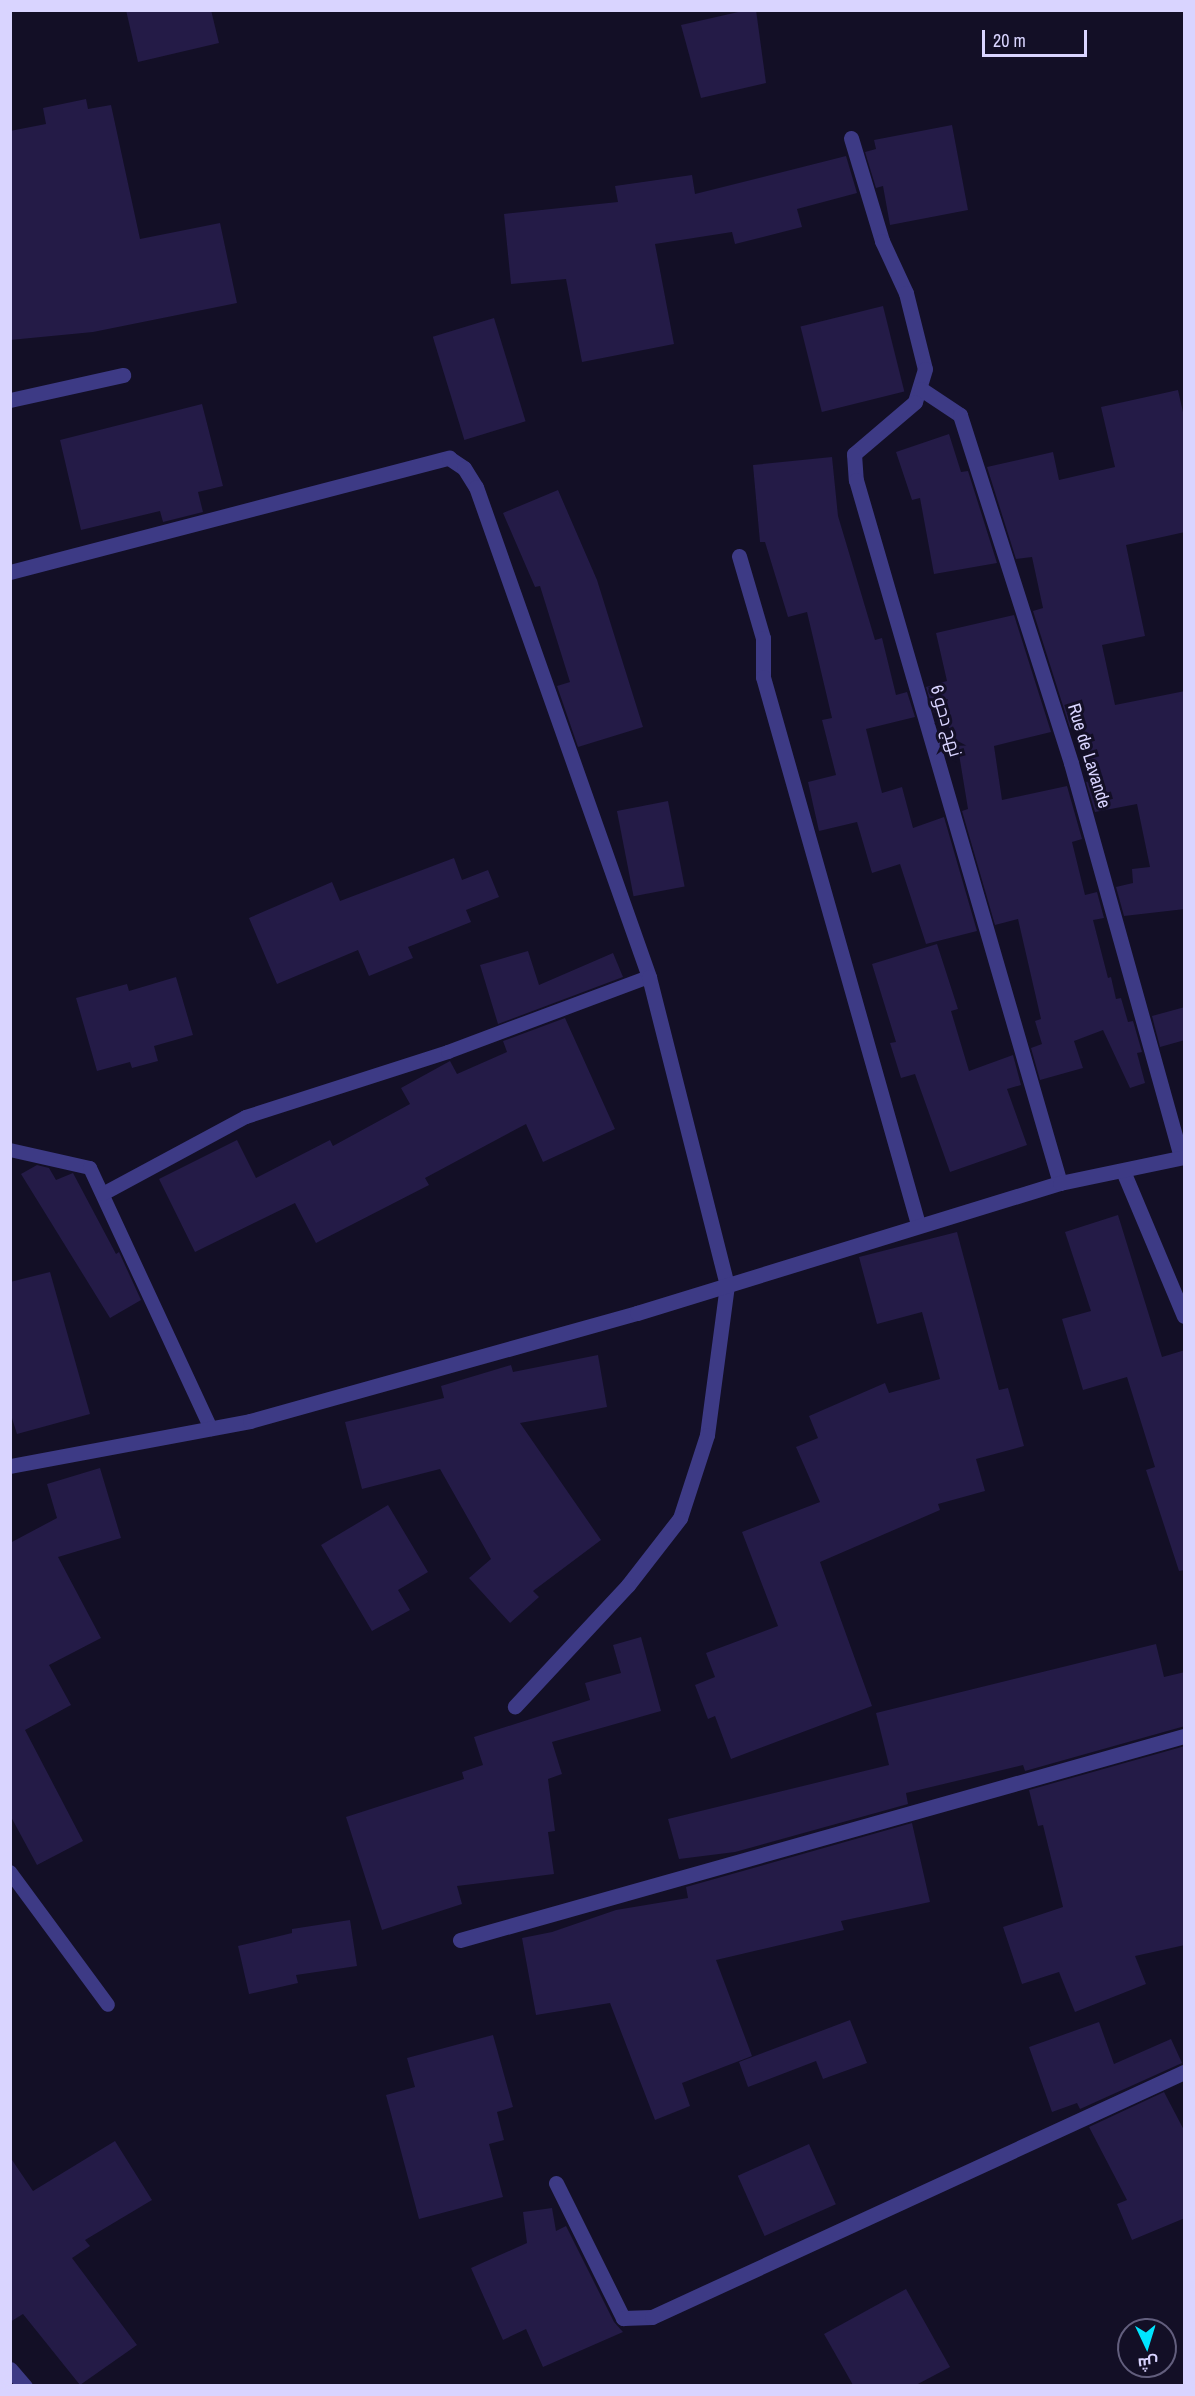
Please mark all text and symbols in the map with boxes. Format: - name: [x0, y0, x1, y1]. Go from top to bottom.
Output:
- scale bar: [985, 18, 1090, 56]
- text: 20 m: [993, 28, 1026, 53]
- street label: نهج دحو 6: [925, 683, 967, 759]
- street label: Rue de Lavande: [1063, 701, 1115, 811]
- north arrow: [1117, 2318, 1177, 2378]
- text: ش: [1137, 2352, 1159, 2376]

